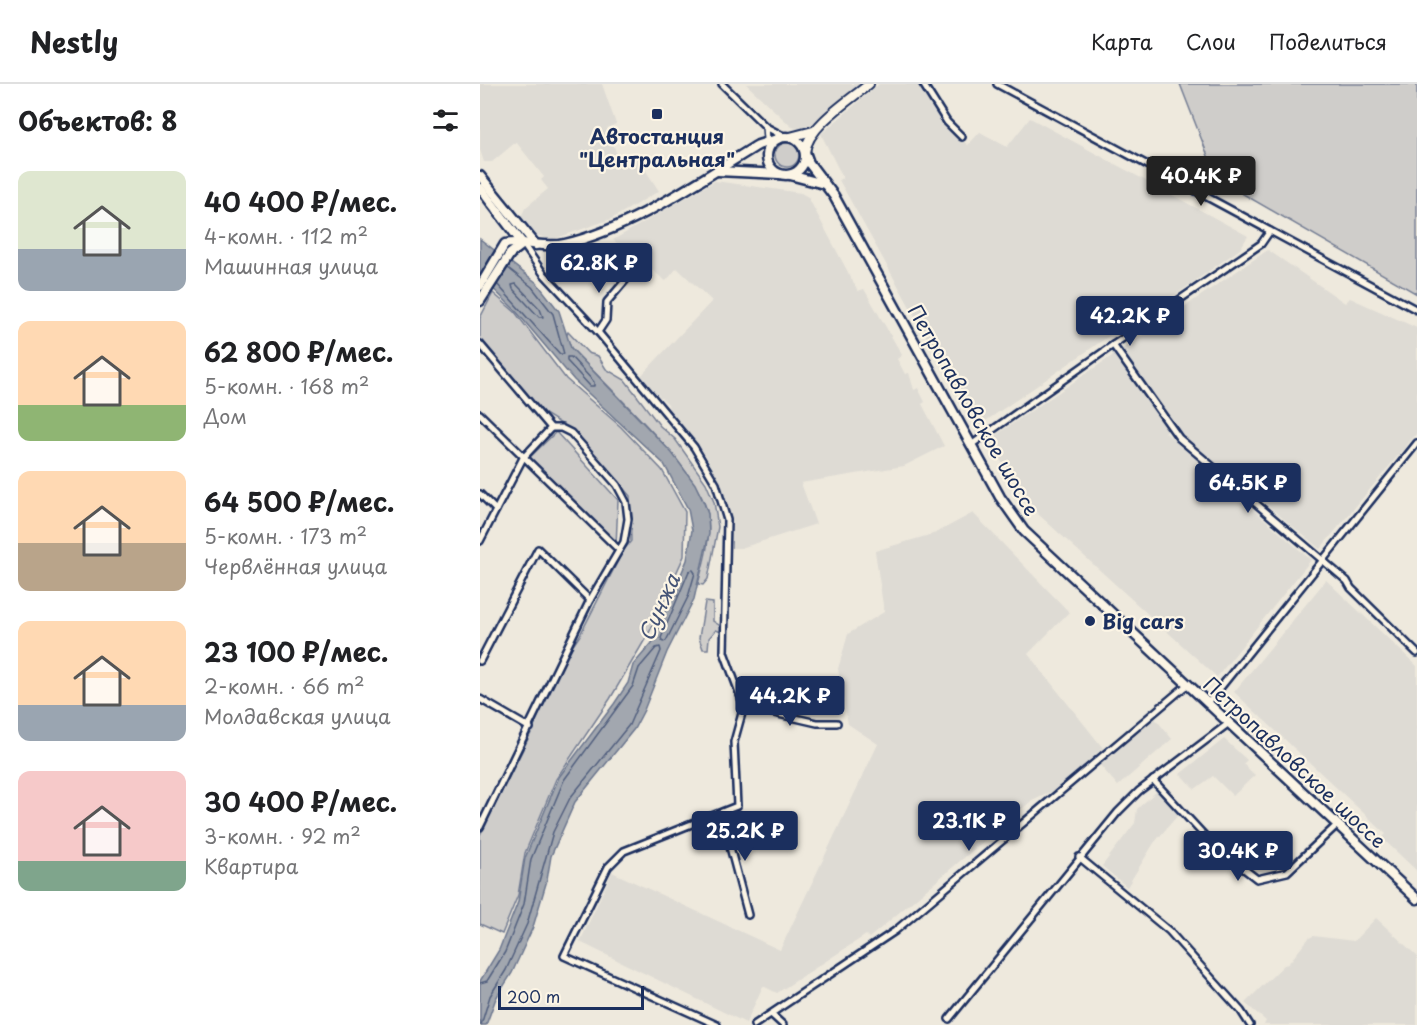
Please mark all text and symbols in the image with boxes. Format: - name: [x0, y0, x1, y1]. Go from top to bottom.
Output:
- text: Nestly: [30, 20, 118, 63]
- text: Карта: [1091, 25, 1153, 57]
- text: Слои: [1186, 25, 1236, 57]
- text: Поделиться: [1269, 25, 1387, 57]
- text: Объектов: 8: [18, 101, 178, 140]
- icon: filters: [429, 104, 462, 137]
- marker: Автостанция "Центральная": [650, 107, 664, 121]
- place label: Автостанция "Центральная": [579, 121, 735, 174]
- pin: 40.4K ₽: [1146, 156, 1256, 207]
- text: 40.4K ₽: [1161, 160, 1241, 190]
- text: 40 400 ₽/мес.: [204, 182, 397, 221]
- icon: home: [66, 195, 138, 267]
- text: 4-комн. · 112 m²: [204, 221, 368, 251]
- pin: 62.8K ₽: [544, 243, 654, 294]
- text: 62.8K ₽: [560, 247, 638, 277]
- text: Машинная улица: [204, 251, 378, 281]
- pin: 42.2K ₽: [1075, 296, 1185, 347]
- street label: Петропавловское шоссе: [901, 298, 1047, 522]
- text: 42.2K ₽: [1090, 300, 1170, 330]
- text: 62 800 ₽/мес.: [204, 332, 393, 371]
- icon: home: [66, 345, 138, 417]
- text: 5-комн. · 168 m²: [204, 371, 369, 401]
- text: Дом: [204, 401, 247, 431]
- pin: 64.5K ₽: [1193, 463, 1303, 514]
- text: 64.5K ₽: [1209, 467, 1287, 497]
- text: 64 500 ₽/мес.: [204, 482, 394, 521]
- icon: home: [66, 495, 138, 567]
- text: 5-комн. · 173 m²: [204, 521, 367, 551]
- text: Червлённая улица: [204, 551, 387, 581]
- water label: Сунжа: [629, 567, 687, 646]
- place label: Big cars: [1102, 606, 1184, 636]
- marker: Big cars: [1083, 614, 1097, 628]
- text: 23 100 ₽/мес.: [204, 632, 388, 671]
- icon: home: [66, 645, 138, 717]
- street label: Петропавловское шоссе: [1197, 669, 1393, 855]
- text: 2-комн. · 66 m²: [204, 671, 365, 701]
- pin: 44.2K ₽: [735, 676, 845, 727]
- text: 44.2K ₽: [749, 680, 831, 710]
- text: Молдавская улица: [204, 701, 391, 731]
- text: 30 400 ₽/мес.: [204, 782, 397, 821]
- icon: home: [66, 795, 138, 867]
- pin: 23.1K ₽: [914, 801, 1024, 852]
- text: 23.1K ₽: [932, 805, 1006, 835]
- pin: 25.2K ₽: [690, 811, 800, 862]
- text: 25.2K ₽: [706, 815, 784, 845]
- text: 3-комн. · 92 m²: [204, 821, 361, 851]
- pin: 30.4K ₽: [1183, 831, 1293, 882]
- text: 30.4K ₽: [1198, 835, 1278, 865]
- text: Квартира: [204, 851, 298, 881]
- scale bar: [498, 983, 644, 1010]
- text: 200 m: [507, 984, 560, 1008]

